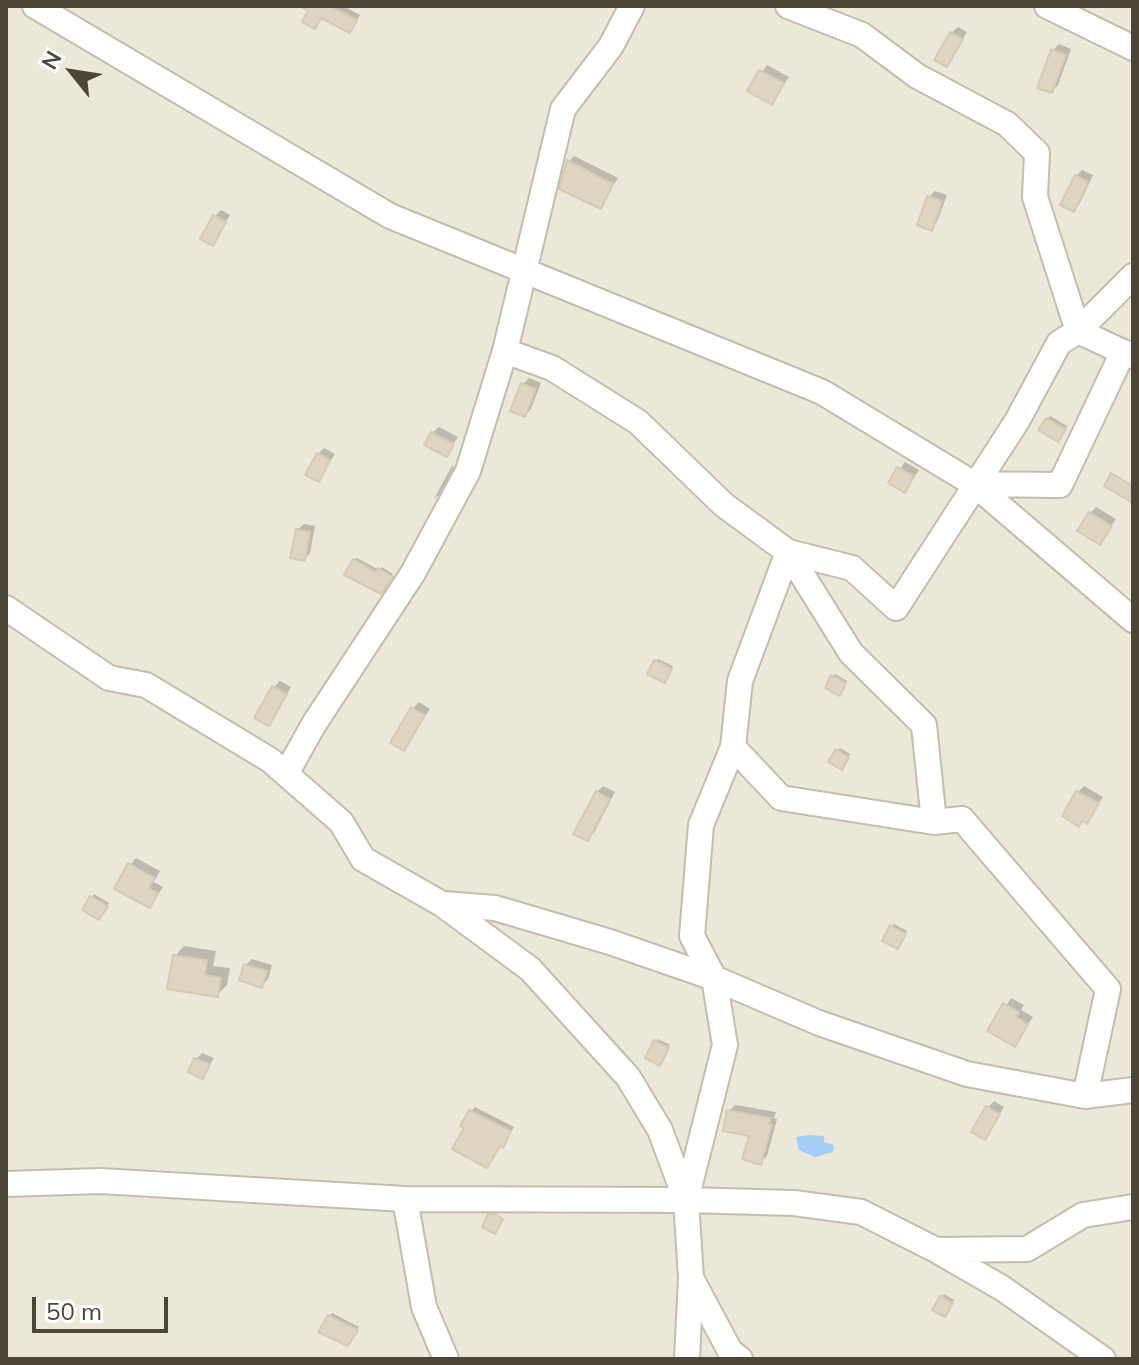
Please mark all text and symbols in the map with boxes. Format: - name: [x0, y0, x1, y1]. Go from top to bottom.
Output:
- north arrow: [32, 32, 112, 112]
- text: N: [35, 46, 67, 74]
- scale bar: [36, 1281, 172, 1331]
- text: 50 m: [46, 1296, 102, 1326]

